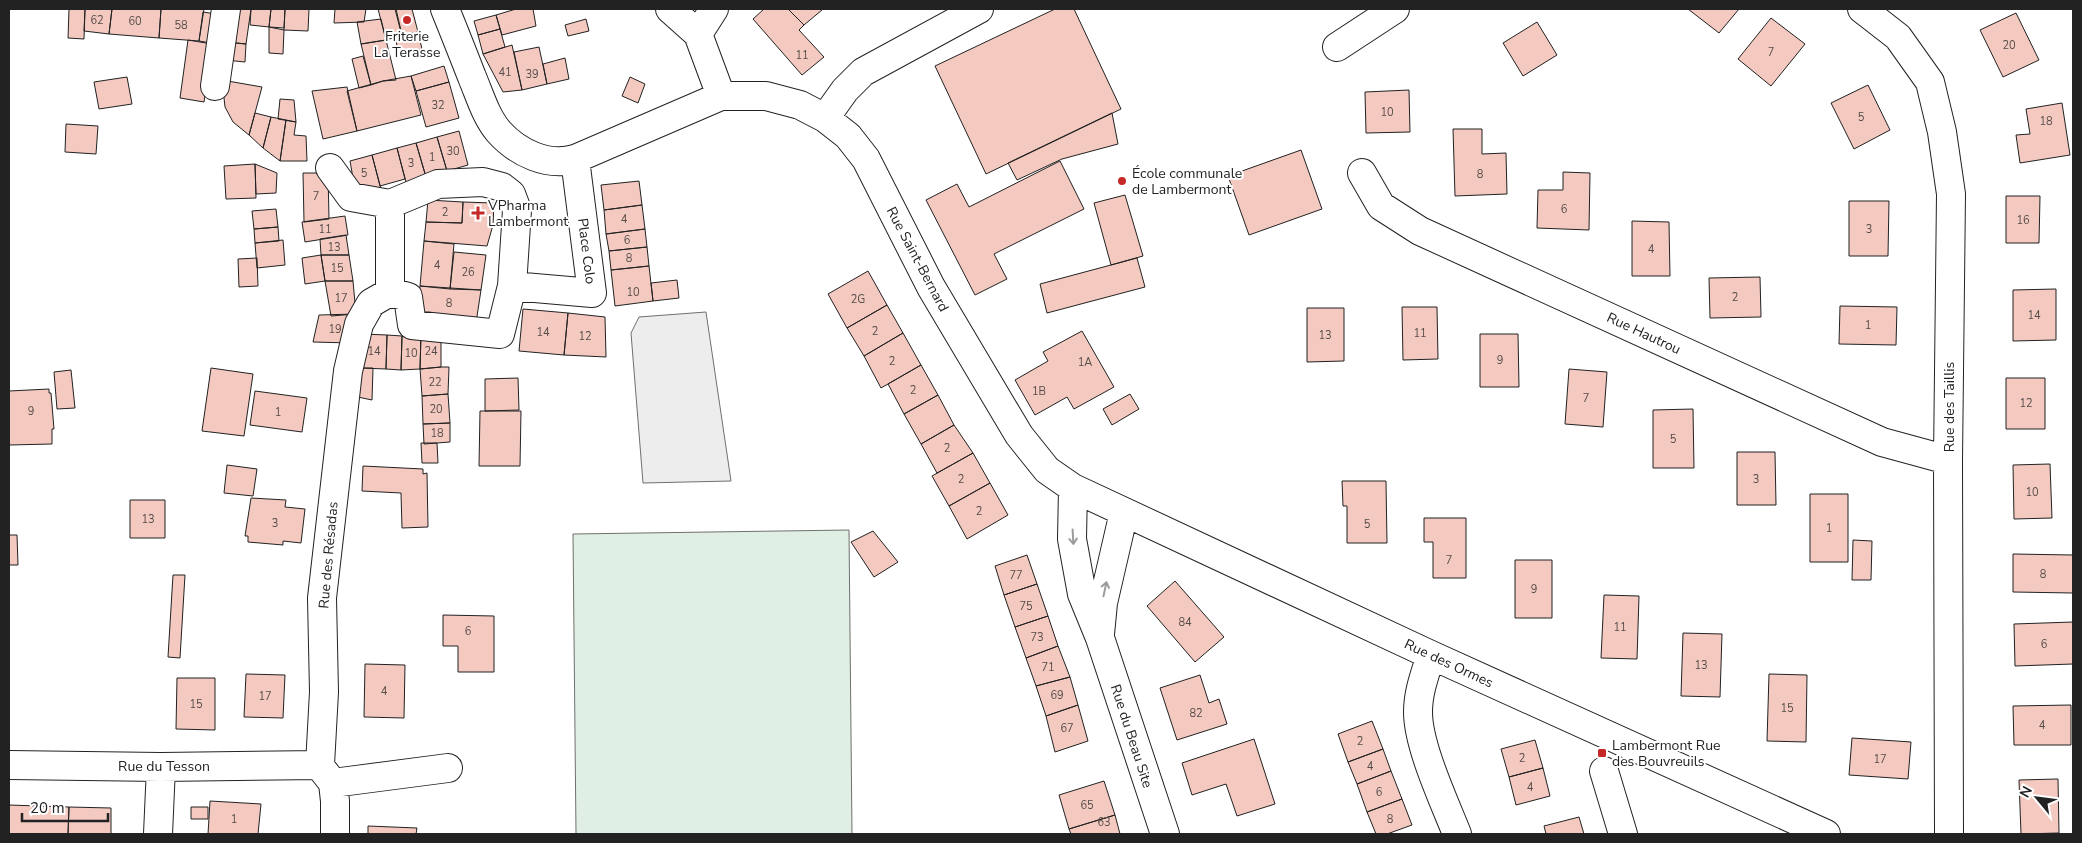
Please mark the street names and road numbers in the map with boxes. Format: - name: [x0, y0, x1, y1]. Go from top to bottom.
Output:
- street label: Rue Saint-Bernard: [882, 203, 953, 315]
- street label: Place Colo: [573, 217, 600, 285]
- street label: Rue Hautrou: [1604, 308, 1684, 359]
- street label: Rue des Taillis: [1940, 361, 1959, 452]
- street label: Rue des Résadas: [314, 500, 343, 609]
- street label: Rue des Ormes: [1401, 635, 1497, 692]
- street label: Rue du Beau Site: [1106, 682, 1157, 790]
- street label: Rue du Tesson: [118, 757, 210, 776]

